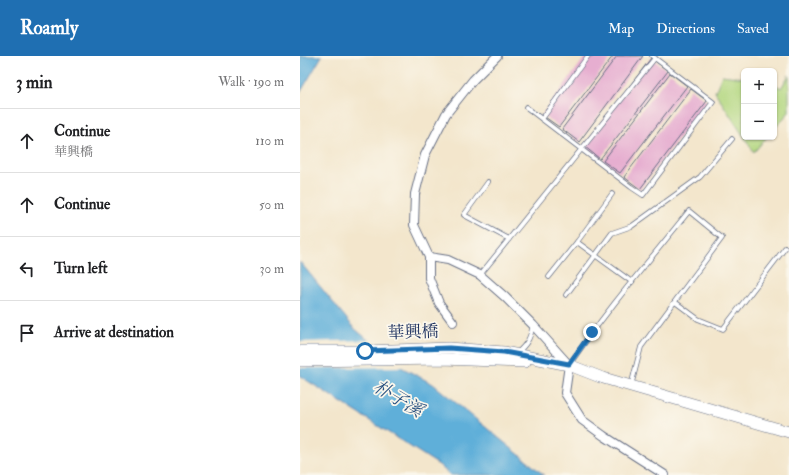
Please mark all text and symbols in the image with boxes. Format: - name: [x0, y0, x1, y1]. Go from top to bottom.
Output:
- text: Roamly: [20, 16, 78, 40]
- text: Map: [608, 20, 634, 37]
- text: Directions: [656, 20, 715, 37]
- text: Saved: [737, 20, 769, 37]
- map controls: [741, 68, 777, 140]
- button: +: [741, 68, 777, 104]
- text: 3 min: [16, 72, 53, 93]
- text: Walk · 190 m: [218, 74, 284, 90]
- button: −: [741, 104, 777, 140]
- text: Continue: [54, 122, 110, 141]
- icon: ahead: [16, 130, 38, 152]
- text: 110 m: [255, 133, 284, 149]
- text: 華興橋: [54, 144, 93, 160]
- icon: ahead: [16, 194, 38, 216]
- text: Continue: [54, 195, 110, 214]
- text: 50 m: [259, 197, 284, 213]
- icon: left: [16, 258, 38, 280]
- text: Turn left: [54, 259, 108, 278]
- text: 30 m: [260, 261, 284, 277]
- street label: 華興橋: [387, 321, 439, 343]
- icon: arrive: [16, 322, 38, 344]
- text: Arrive at destination: [54, 323, 174, 342]
- route end: [583, 323, 601, 341]
- route start: [356, 342, 374, 360]
- water label: 朴子溪: [369, 375, 429, 424]

